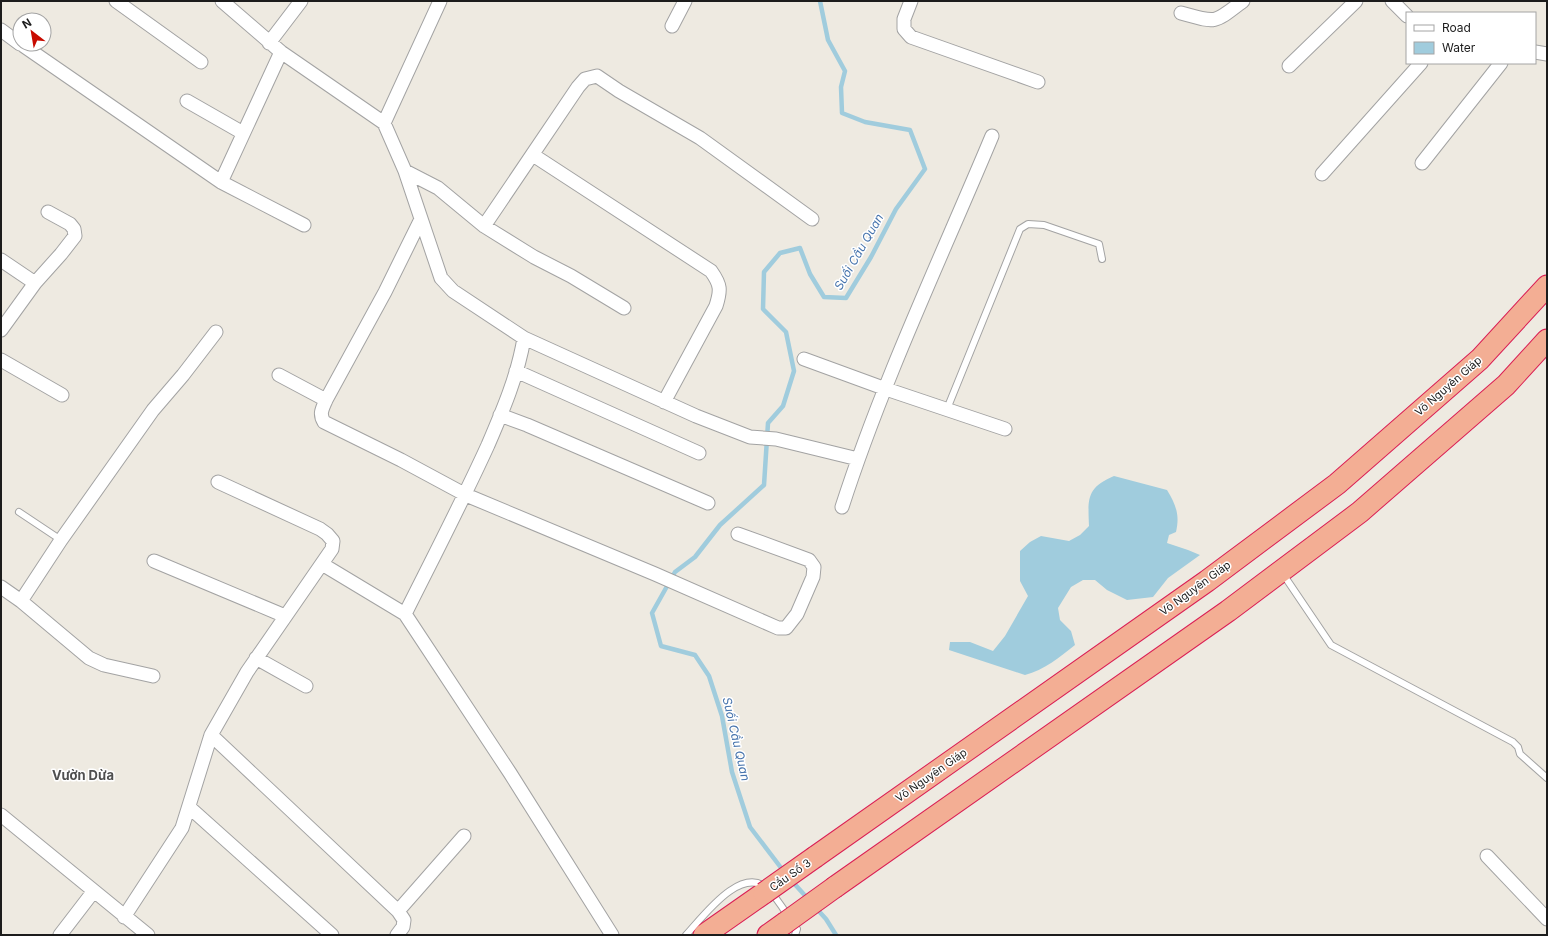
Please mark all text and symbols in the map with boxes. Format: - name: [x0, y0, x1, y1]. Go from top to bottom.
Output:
- north arrow: [12, 12, 52, 52]
- legend: [1406, 12, 1536, 64]
- text: N: [20, 15, 34, 32]
- text: Road: [1442, 20, 1471, 35]
- text: Water: [1442, 40, 1476, 55]
- water label: Suối Cầu Quan: [831, 211, 886, 293]
- street label: Võ Nguyên Giáp: [1412, 353, 1485, 419]
- street label: Võ Nguyên Giáp: [1157, 557, 1233, 618]
- water label: Suối Cầu Quan: [720, 695, 753, 782]
- street label: Võ Nguyên Giáp: [893, 745, 970, 805]
- district label: Vườn Dừa: [52, 767, 114, 783]
- street label: Cầu Số 3: [767, 856, 814, 894]

